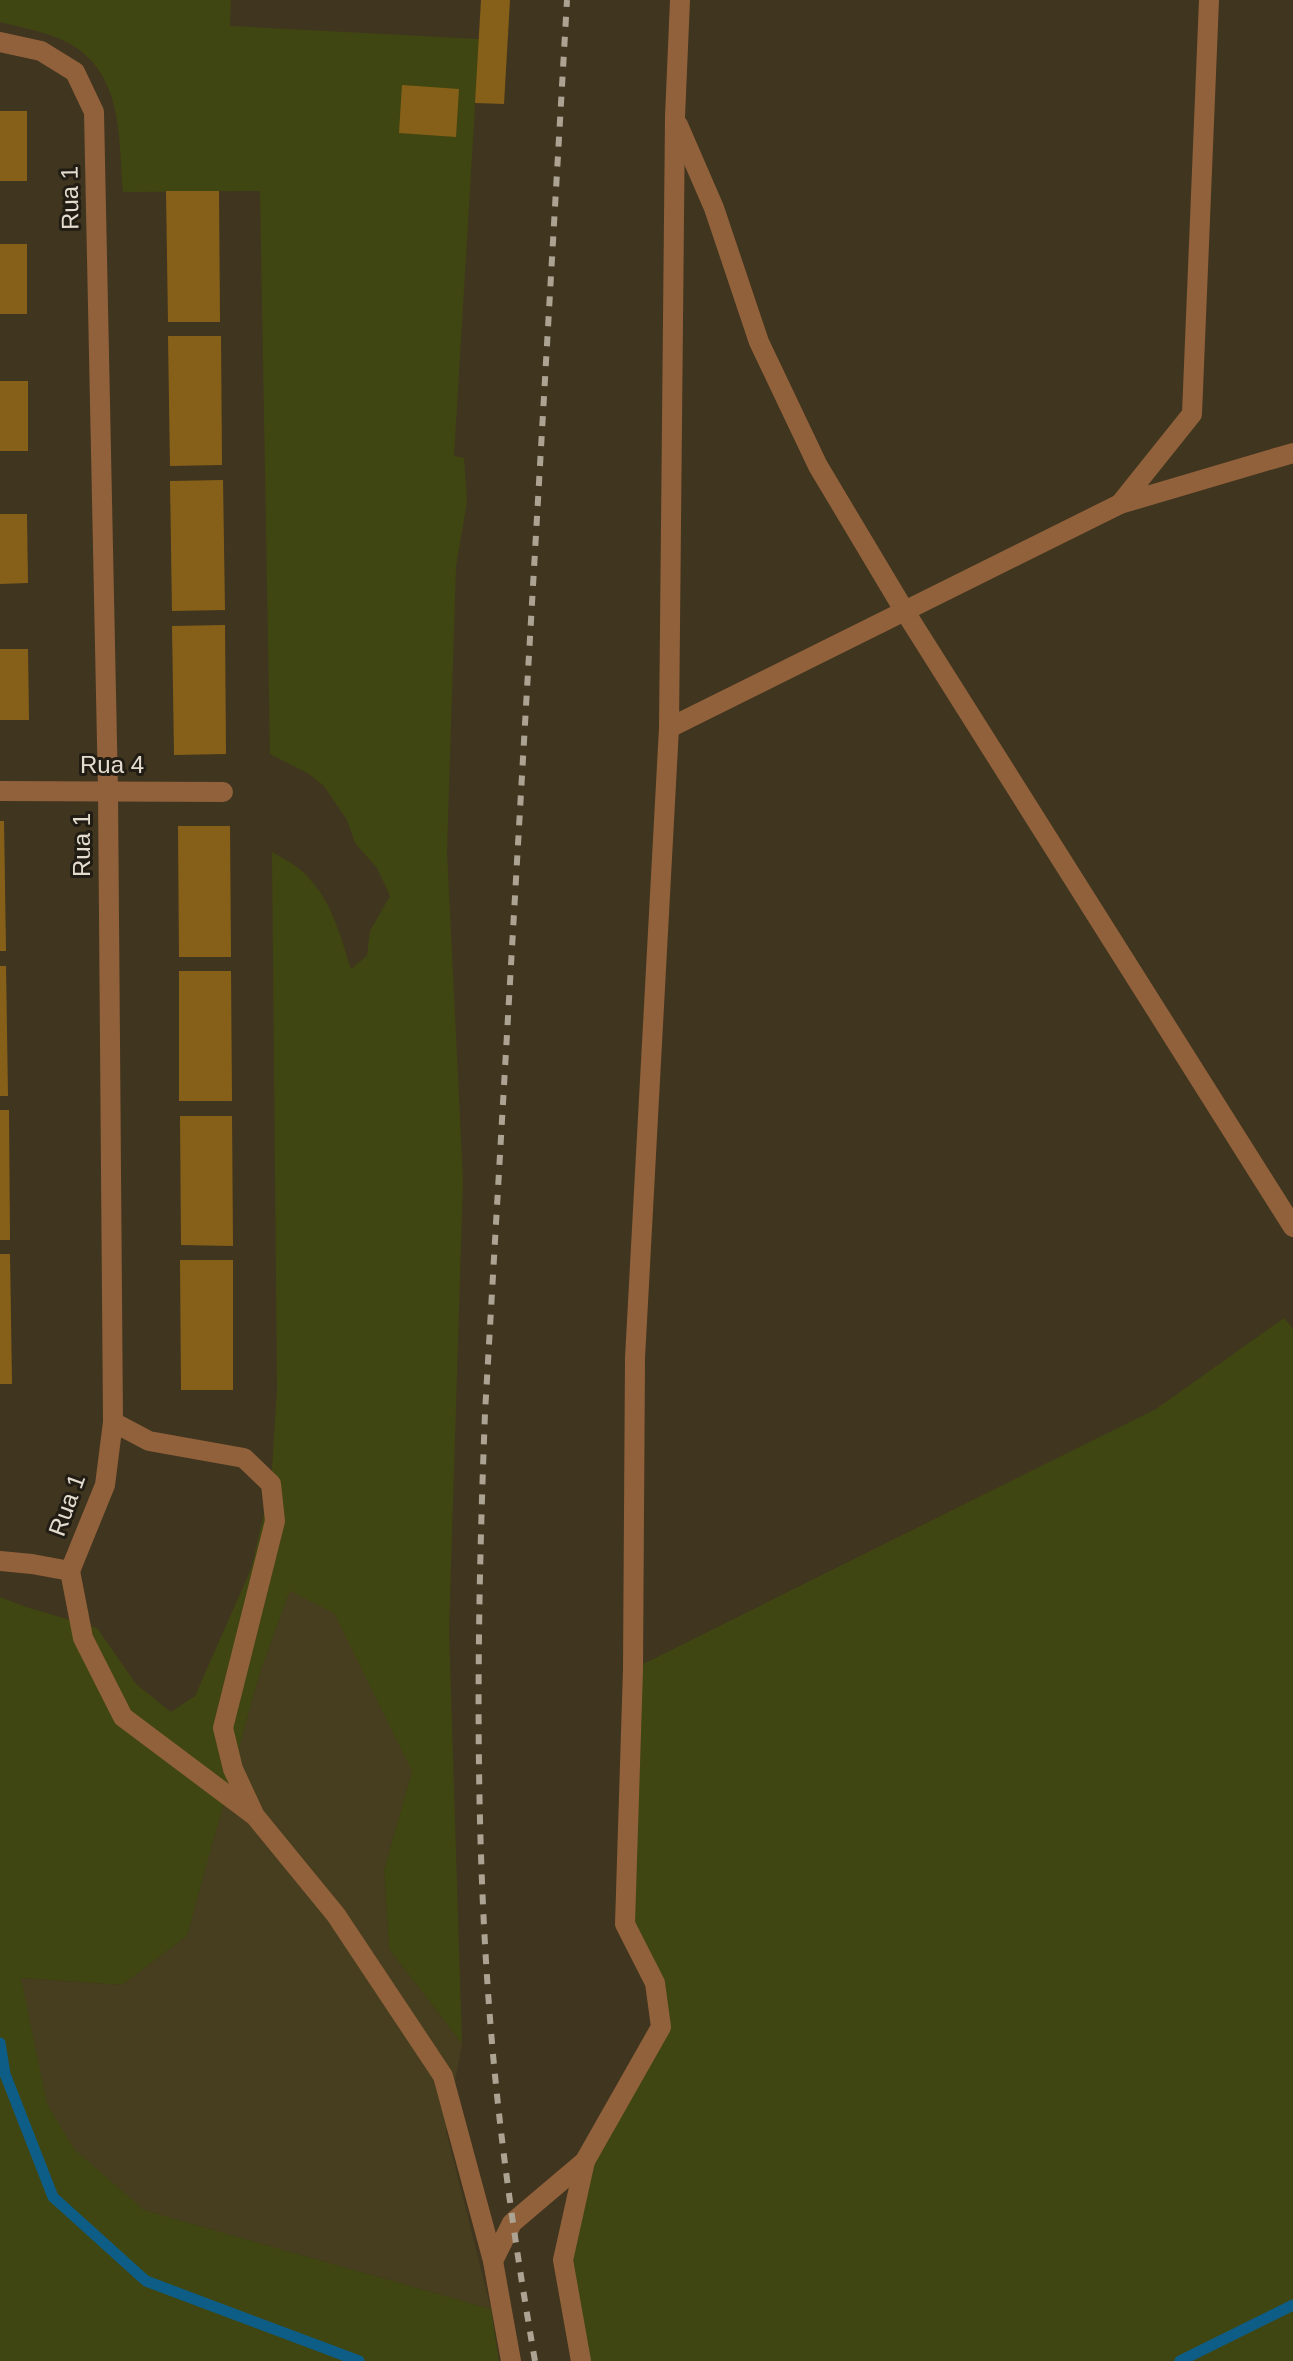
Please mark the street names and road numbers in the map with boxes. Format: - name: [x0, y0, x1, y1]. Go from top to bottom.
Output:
- street label: Rua 1: [55, 166, 84, 230]
- street label: Rua 4: [80, 751, 144, 778]
- street label: Rua 1: [68, 813, 95, 877]
- street label: Rua 1: [43, 1470, 90, 1540]

